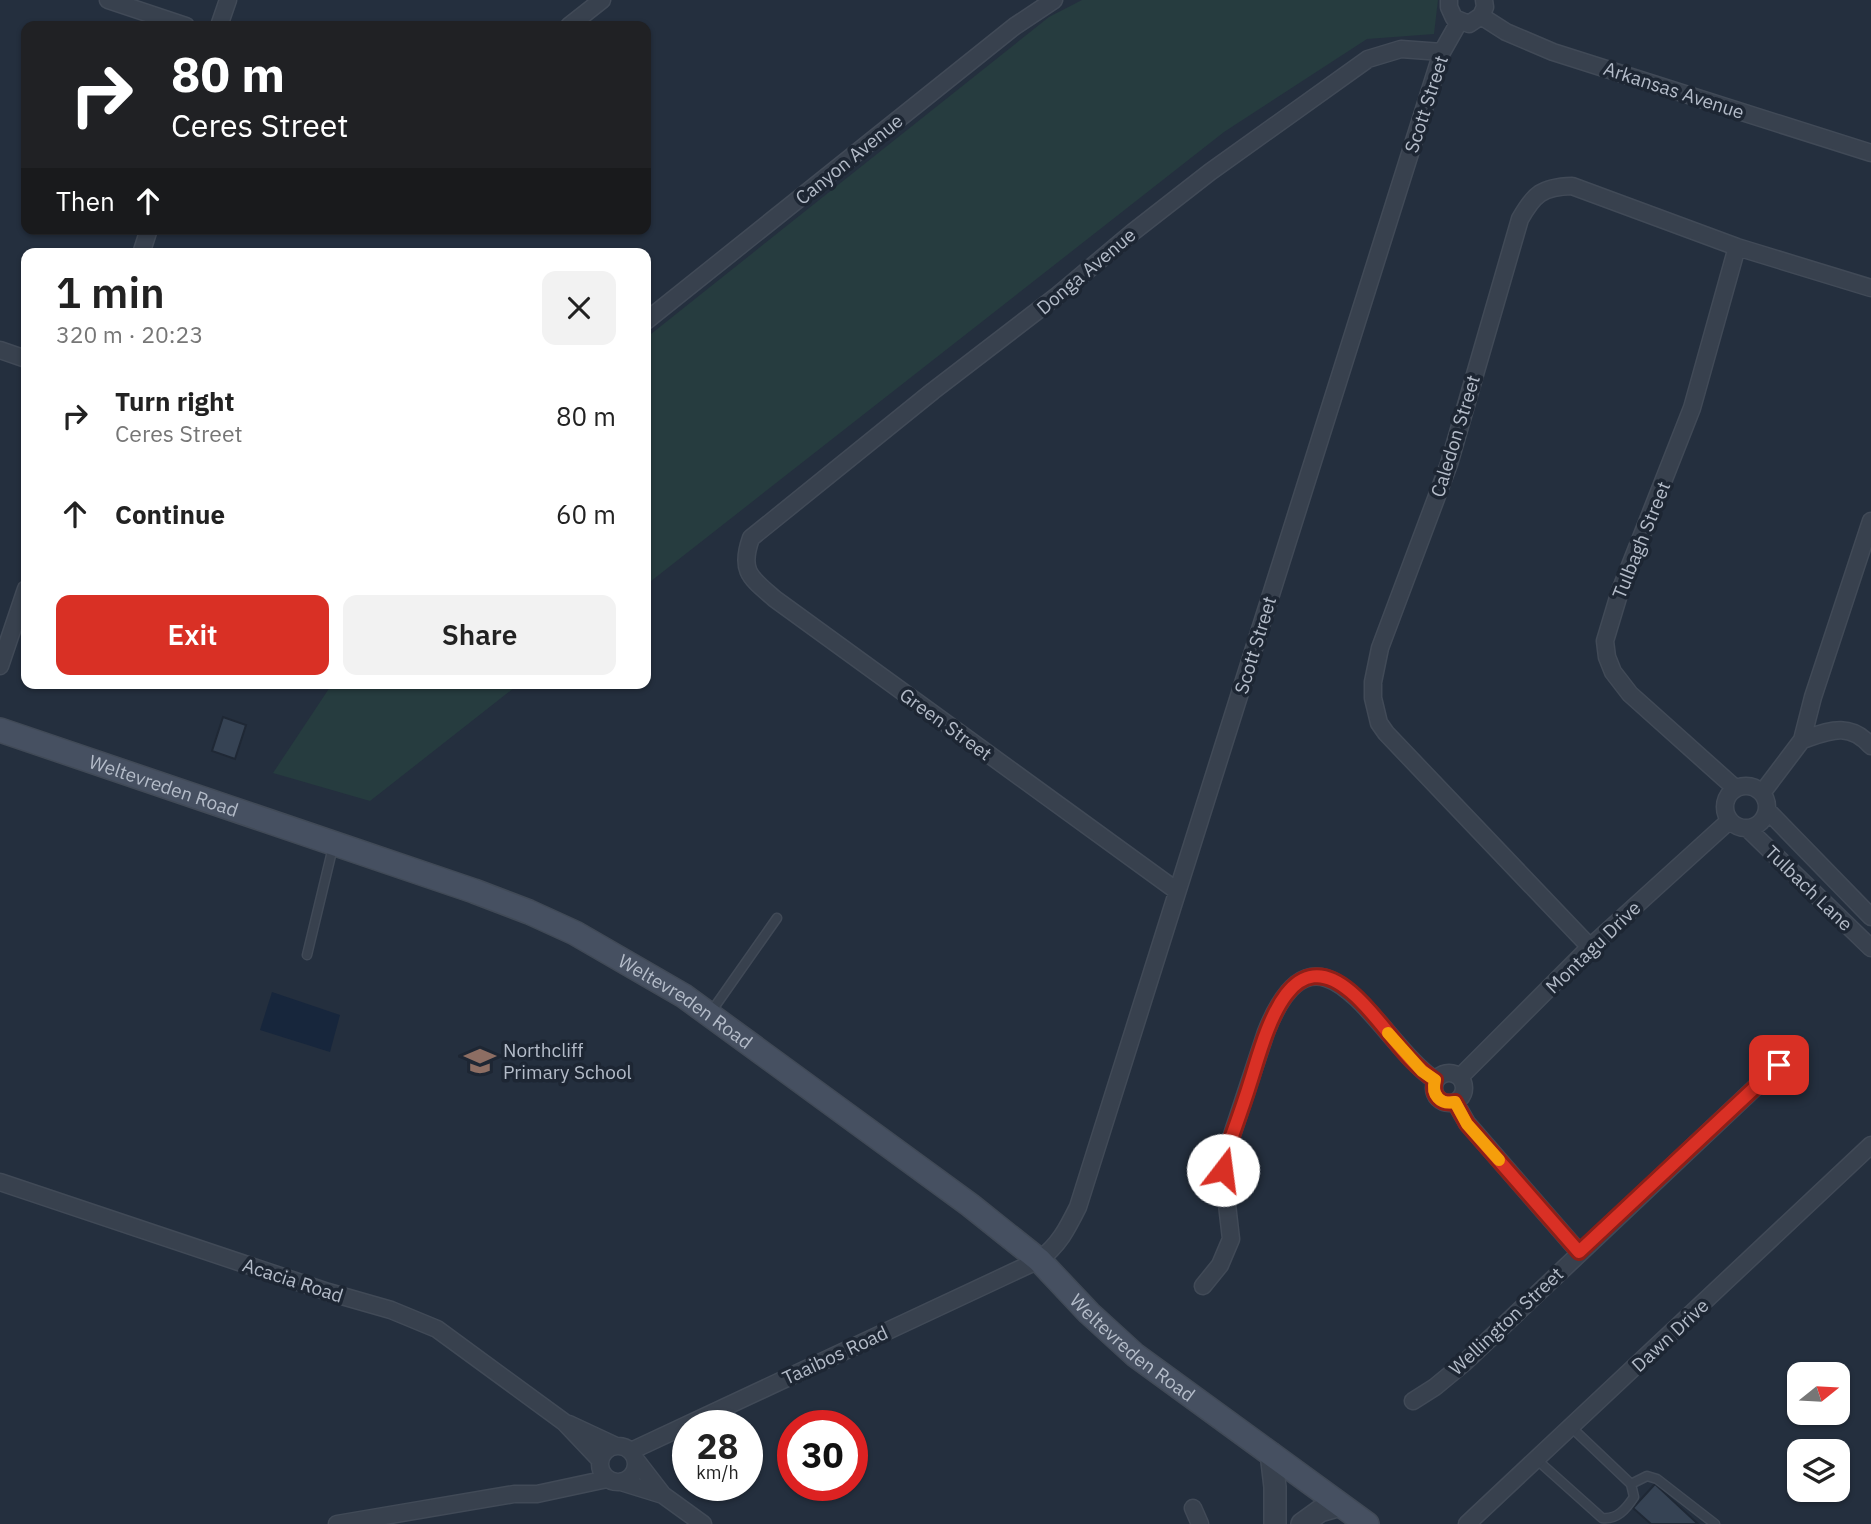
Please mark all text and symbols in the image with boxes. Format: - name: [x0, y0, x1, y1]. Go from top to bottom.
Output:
- text: 80 m: [171, 42, 285, 105]
- icon: right: [56, 49, 147, 140]
- street label: Scott Street: [1399, 52, 1453, 156]
- street label: Arkansas Avenue: [1601, 56, 1747, 124]
- text: Ceres Street: [171, 104, 349, 146]
- street label: Canyon Avenue: [790, 108, 908, 210]
- icon: ahead: [129, 182, 167, 220]
- text: Then: [56, 184, 115, 218]
- street label: Donga Avenue: [1031, 223, 1141, 319]
- text: 1 min: [56, 265, 165, 320]
- button: close: [542, 271, 616, 345]
- text: 320 m · 20:23: [56, 319, 203, 349]
- street label: Caledon Street: [1425, 372, 1485, 500]
- text: Turn right: [115, 384, 234, 418]
- icon: right: [56, 397, 94, 435]
- text: 80 m: [556, 399, 616, 433]
- text: Ceres Street: [115, 418, 243, 448]
- street label: Tulbagh Street: [1607, 478, 1675, 602]
- icon: ahead: [56, 495, 94, 533]
- text: Continue: [115, 497, 225, 531]
- text: 60 m: [556, 497, 616, 531]
- street label: Scott Street: [1229, 593, 1281, 697]
- button: Exit: [56, 595, 329, 675]
- button: Share: [343, 595, 616, 675]
- street label: Green Street: [895, 682, 997, 766]
- street label: Weltevreden Road: [86, 749, 242, 822]
- street label: Tulbach Lane: [1760, 840, 1858, 936]
- street label: Montagu Drive: [1540, 896, 1646, 998]
- street label: Weltevreden Road: [614, 949, 757, 1054]
- pin: [1749, 1035, 1809, 1095]
- place label: Northcliff Primary School: [503, 1038, 632, 1084]
- school or university icon: Northcliff Primary School: [463, 1044, 497, 1078]
- icon: arrive: [1760, 1046, 1798, 1084]
- position arrow: [1186, 1133, 1260, 1207]
- street label: Acacia Road: [240, 1252, 346, 1308]
- street label: Wellington Street: [1444, 1262, 1568, 1380]
- street label: Weltevreden Road: [1065, 1288, 1200, 1407]
- street label: Dawn Drive: [1626, 1293, 1714, 1377]
- street label: Taaibos Road: [778, 1320, 892, 1390]
- north arrow: [1787, 1362, 1850, 1424]
- map controls: [1787, 1362, 1850, 1502]
- speed limit sign: 30: [777, 1410, 868, 1501]
- text: 28: [696, 1423, 739, 1469]
- button: layers: [1787, 1439, 1850, 1502]
- text: km/h: [696, 1461, 739, 1484]

